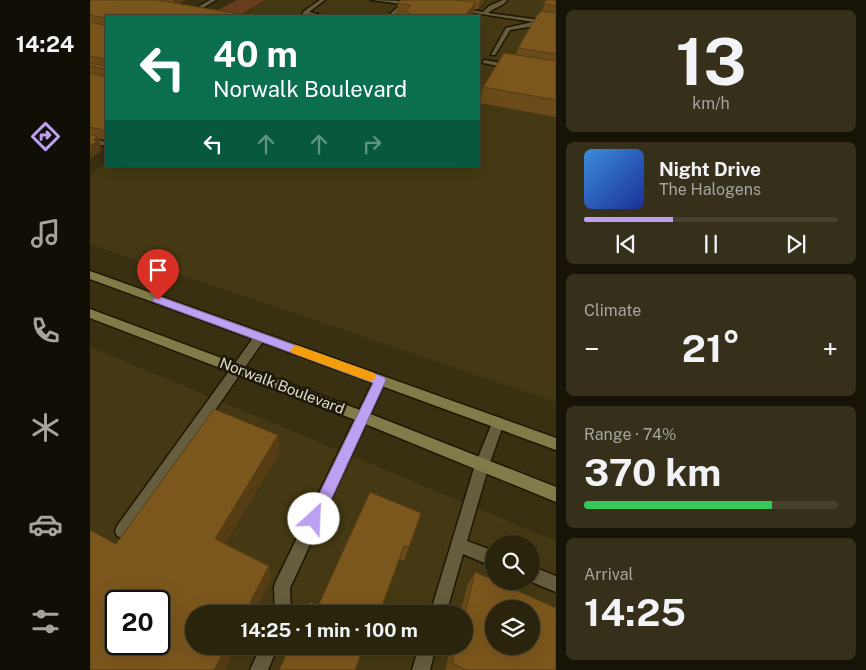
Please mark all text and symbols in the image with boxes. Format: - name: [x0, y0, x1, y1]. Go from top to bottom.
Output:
- text: 13: [675, 23, 747, 100]
- text: 14:24: [16, 31, 74, 57]
- text: 40 m: [213, 34, 298, 75]
- icon: left: [130, 35, 195, 100]
- text: Norwalk Boulevard: [213, 76, 407, 102]
- text: km/h: [692, 94, 730, 113]
- icon: directions: [28, 119, 63, 154]
- icon: left: [199, 130, 227, 158]
- icon: ahead: [252, 130, 280, 158]
- icon: ahead: [305, 130, 333, 158]
- icon: right: [358, 130, 386, 158]
- text: Night Drive: [659, 158, 761, 180]
- text: The Halogens: [659, 180, 761, 199]
- icon: music: [28, 216, 63, 251]
- icon: previous: [612, 230, 640, 258]
- icon: pause: [697, 230, 725, 258]
- icon: next: [782, 230, 810, 258]
- pin: [137, 249, 179, 300]
- icon: arrive: [144, 256, 172, 284]
- text: Climate: [584, 301, 641, 320]
- icon: phone: [28, 313, 63, 348]
- text: 21°: [682, 326, 740, 371]
- text: −: [584, 332, 600, 365]
- text: +: [822, 332, 838, 365]
- street label: Norwalk Boulevard: [217, 354, 347, 417]
- icon: climate: [28, 410, 63, 445]
- text: Range · 74%: [584, 425, 676, 444]
- text: 370 km: [584, 450, 721, 495]
- position arrow: [287, 492, 339, 544]
- icon: car: [28, 507, 63, 542]
- map controls: [485, 535, 540, 655]
- button: search: [485, 535, 540, 590]
- text: Arrival: [584, 565, 633, 584]
- speed limit sign: 20: [105, 590, 170, 655]
- text: 14:25: [584, 590, 686, 635]
- button: layers: [485, 600, 540, 655]
- icon: filters: [28, 604, 63, 639]
- text: 14:25 · 1 min · 100 m: [240, 619, 418, 641]

